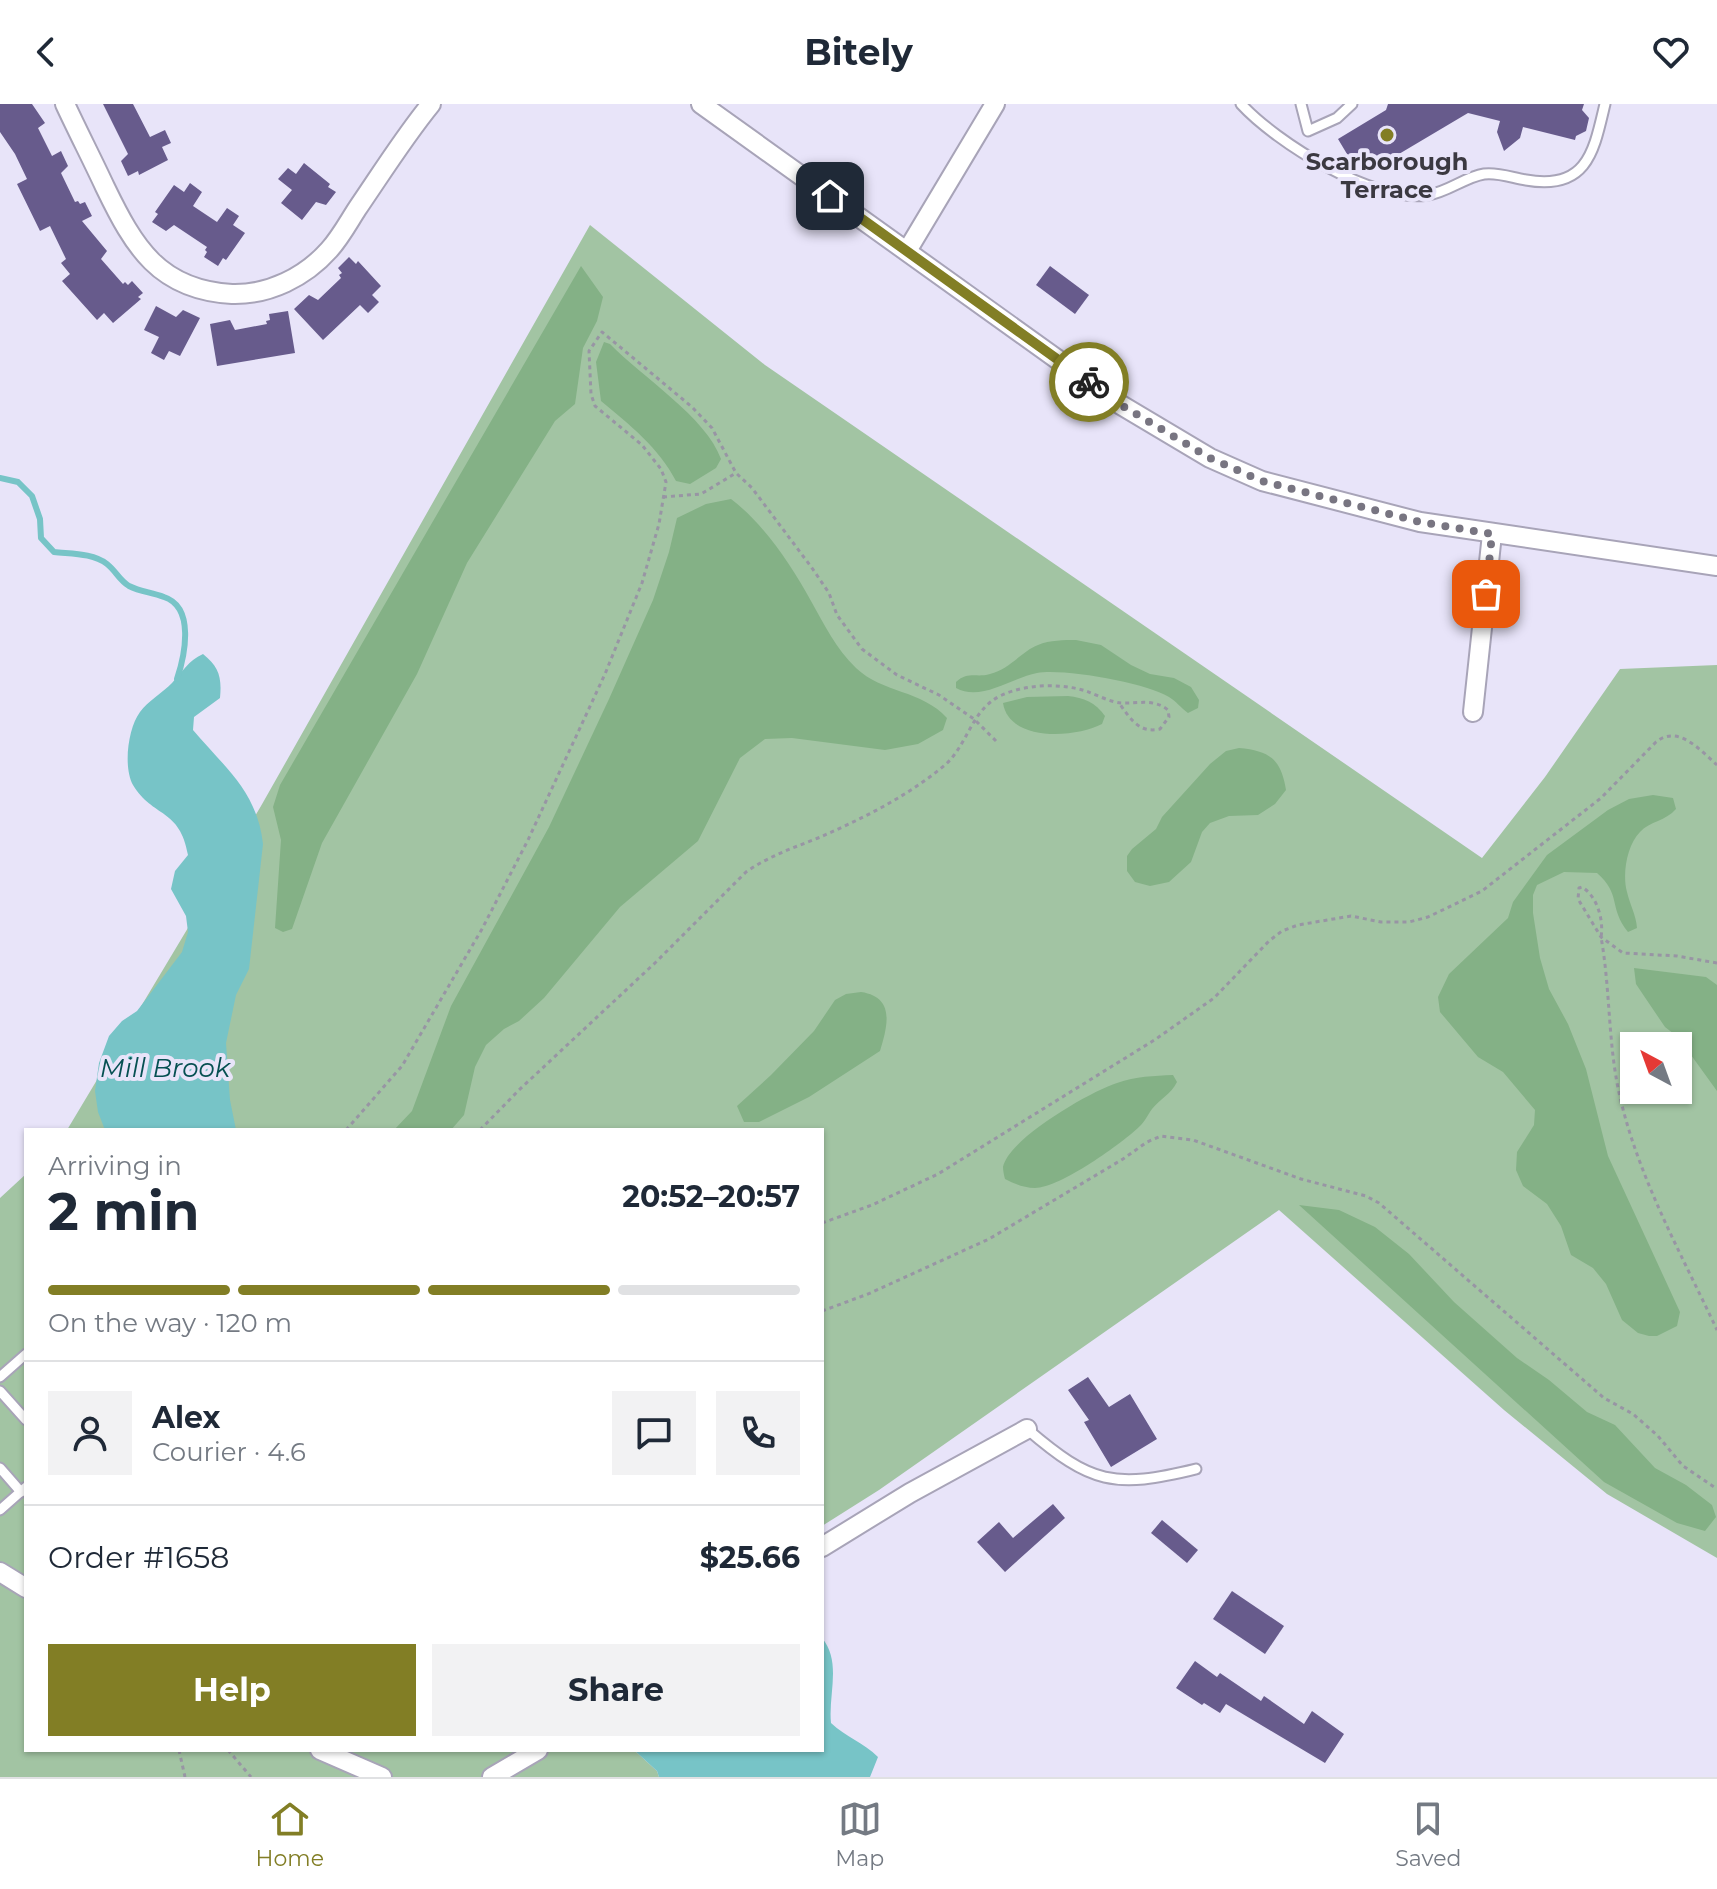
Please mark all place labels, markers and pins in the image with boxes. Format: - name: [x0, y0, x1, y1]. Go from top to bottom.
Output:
- marker: Scarborough Terrace: [1378, 126, 1396, 144]
- place label: Scarborough Terrace: [1306, 147, 1468, 204]
- pin: [796, 162, 864, 230]
- pin: [1452, 560, 1520, 628]

